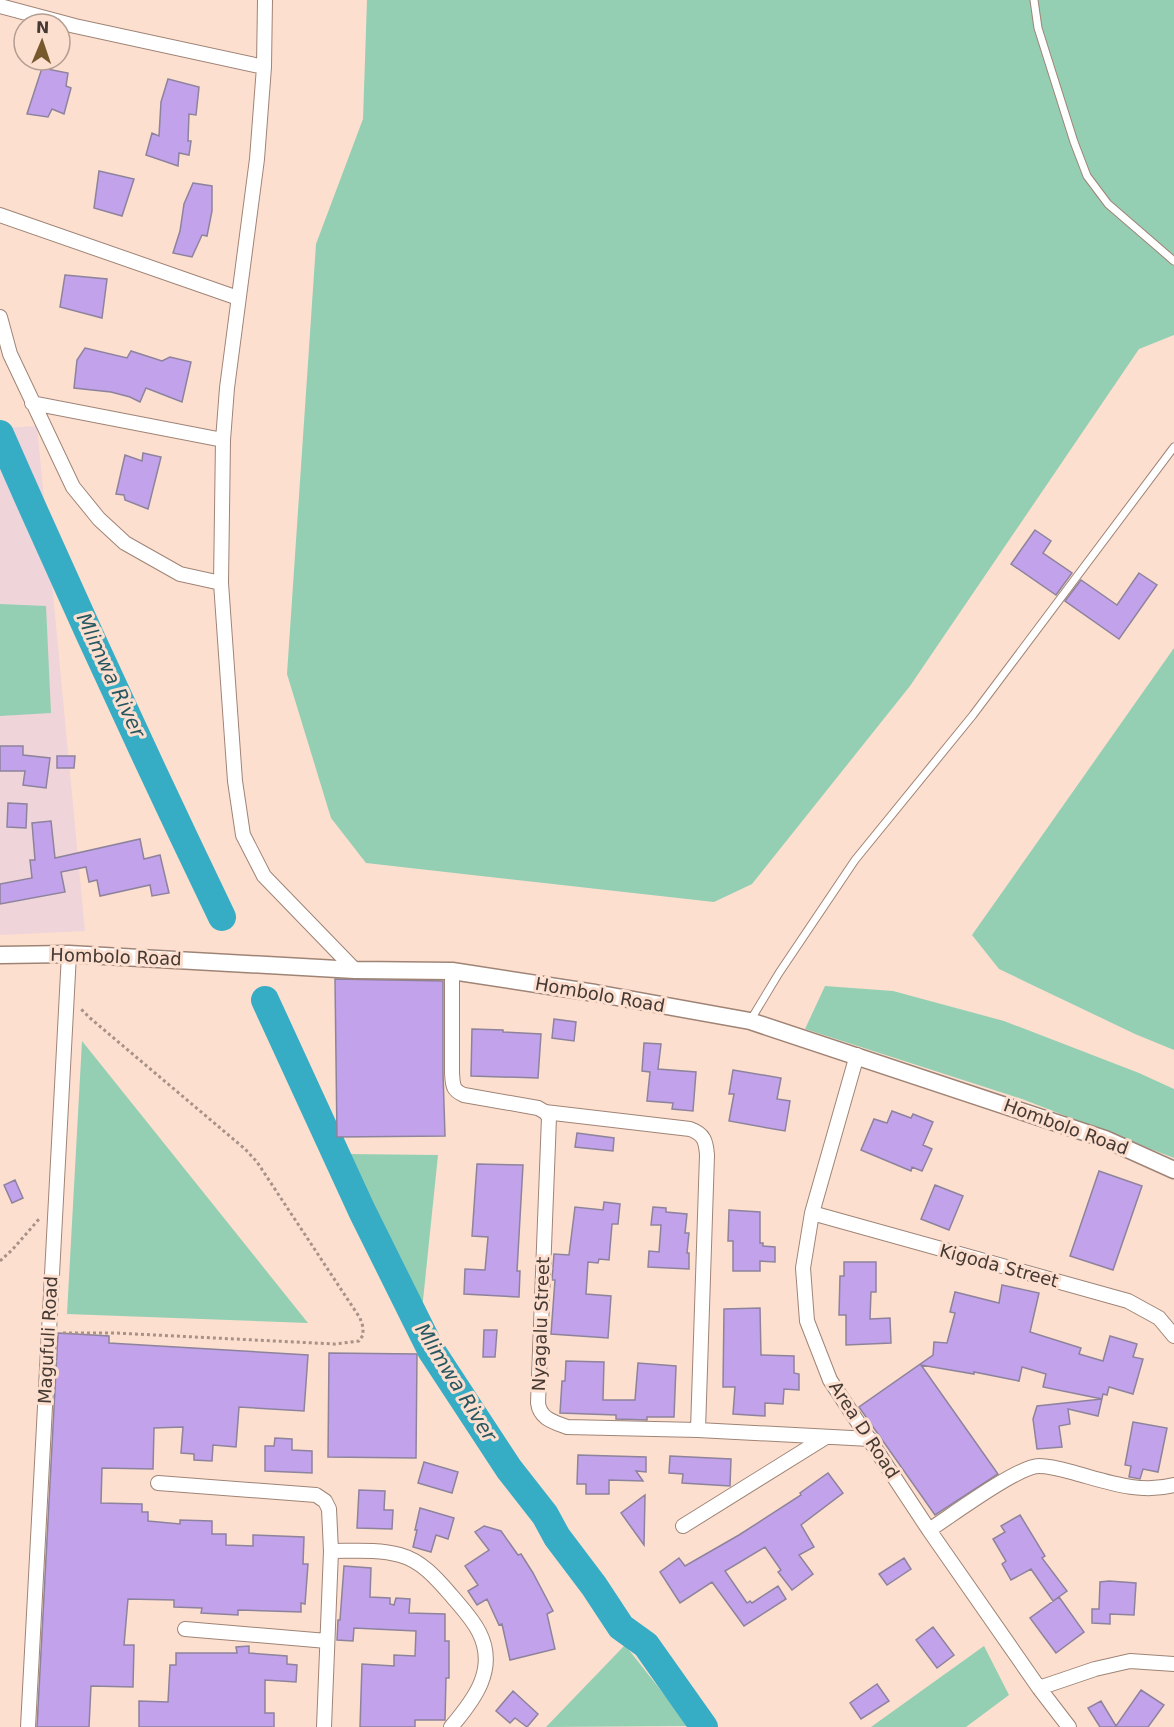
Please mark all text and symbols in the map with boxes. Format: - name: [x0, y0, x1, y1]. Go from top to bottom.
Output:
- north arrow: [12, 12, 72, 72]
- text: N: [35, 18, 50, 37]
- water label: Mlimwa River: [72, 609, 151, 743]
- street label: Hombolo Road: [50, 944, 182, 969]
- street label: Hombolo Road: [534, 973, 667, 1016]
- street label: Hombolo Road: [1001, 1094, 1132, 1159]
- street label: Kigoda Street: [937, 1240, 1061, 1291]
- street label: Nyagalu Street: [528, 1256, 553, 1392]
- street label: Magufuli Road: [34, 1275, 61, 1404]
- water label: Mlimwa River: [410, 1319, 503, 1447]
- street label: Area D Road: [825, 1377, 904, 1482]

